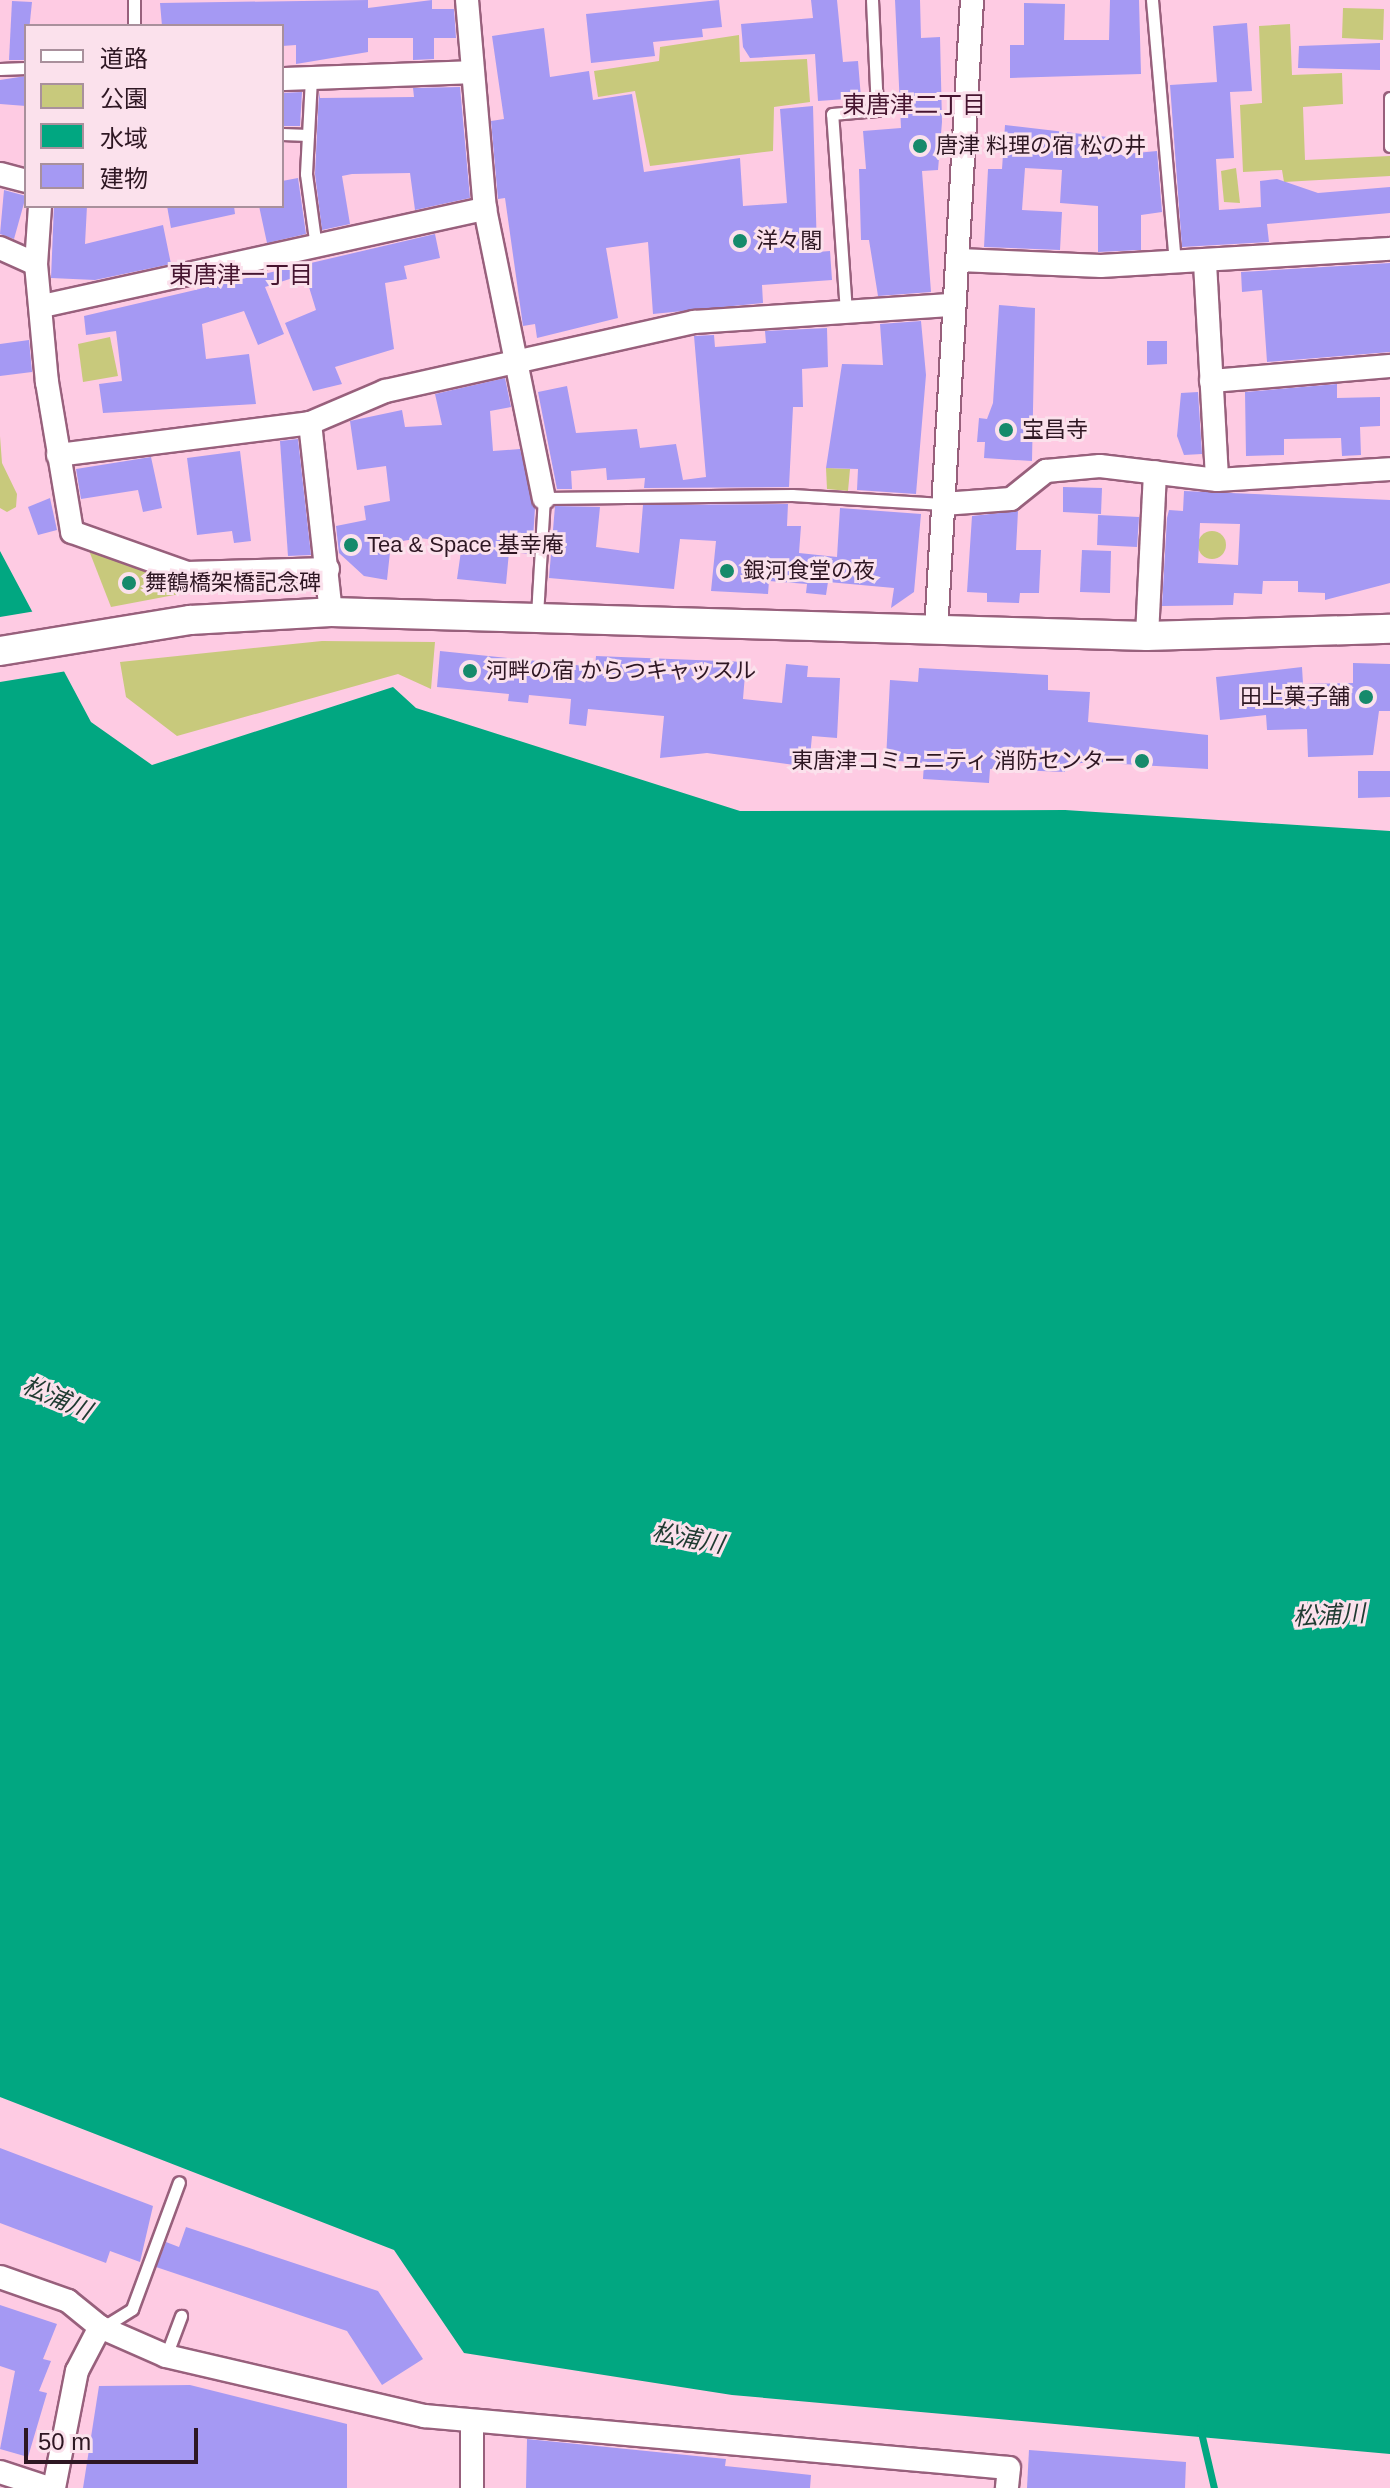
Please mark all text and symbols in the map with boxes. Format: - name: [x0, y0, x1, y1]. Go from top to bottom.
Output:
- legend: [24, 24, 284, 208]
- text: 道路: [100, 45, 148, 72]
- text: 公園: [100, 85, 148, 112]
- district label: 東唐津二丁目: [842, 91, 986, 119]
- text: 水域: [100, 125, 148, 152]
- place label: 唐津 料理の宿 松の井: [936, 133, 1146, 159]
- marker: 唐津 料理の宿 松の井: [911, 137, 929, 155]
- text: 建物: [100, 165, 148, 192]
- place label: 洋々閣: [756, 228, 822, 254]
- marker: 洋々閣: [731, 232, 749, 250]
- district label: 東唐津一丁目: [169, 261, 313, 289]
- place label: 宝昌寺: [1022, 417, 1088, 443]
- marker: 宝昌寺: [997, 421, 1015, 439]
- place label: Tea & Space 基幸庵: [367, 532, 564, 558]
- marker: Tea & Space 基幸庵: [342, 536, 360, 554]
- place label: 銀河食堂の夜: [743, 558, 875, 584]
- marker: 銀河食堂の夜: [718, 562, 736, 580]
- place label: 舞鶴橋架橋記念碑: [145, 570, 321, 596]
- marker: 舞鶴橋架橋記念碑: [120, 574, 138, 592]
- place label: 河畔の宿 からつキャッスル: [486, 658, 756, 684]
- marker: 河畔の宿 からつキャッスル: [461, 662, 479, 680]
- place label: 田上菓子舗: [1240, 684, 1350, 710]
- marker: 田上菓子舗: [1357, 688, 1375, 706]
- place label: 東唐津コミュニティ 消防センター: [790, 748, 1126, 774]
- marker: 東唐津コミュニティ 消防センター: [1133, 752, 1151, 770]
- water label: 松浦川: [18, 1371, 96, 1425]
- water label: 松浦川: [650, 1517, 726, 1559]
- water label: 松浦川: [1292, 1599, 1366, 1631]
- scale bar: [28, 2412, 202, 2462]
- text: 50 m: [38, 2428, 91, 2455]

